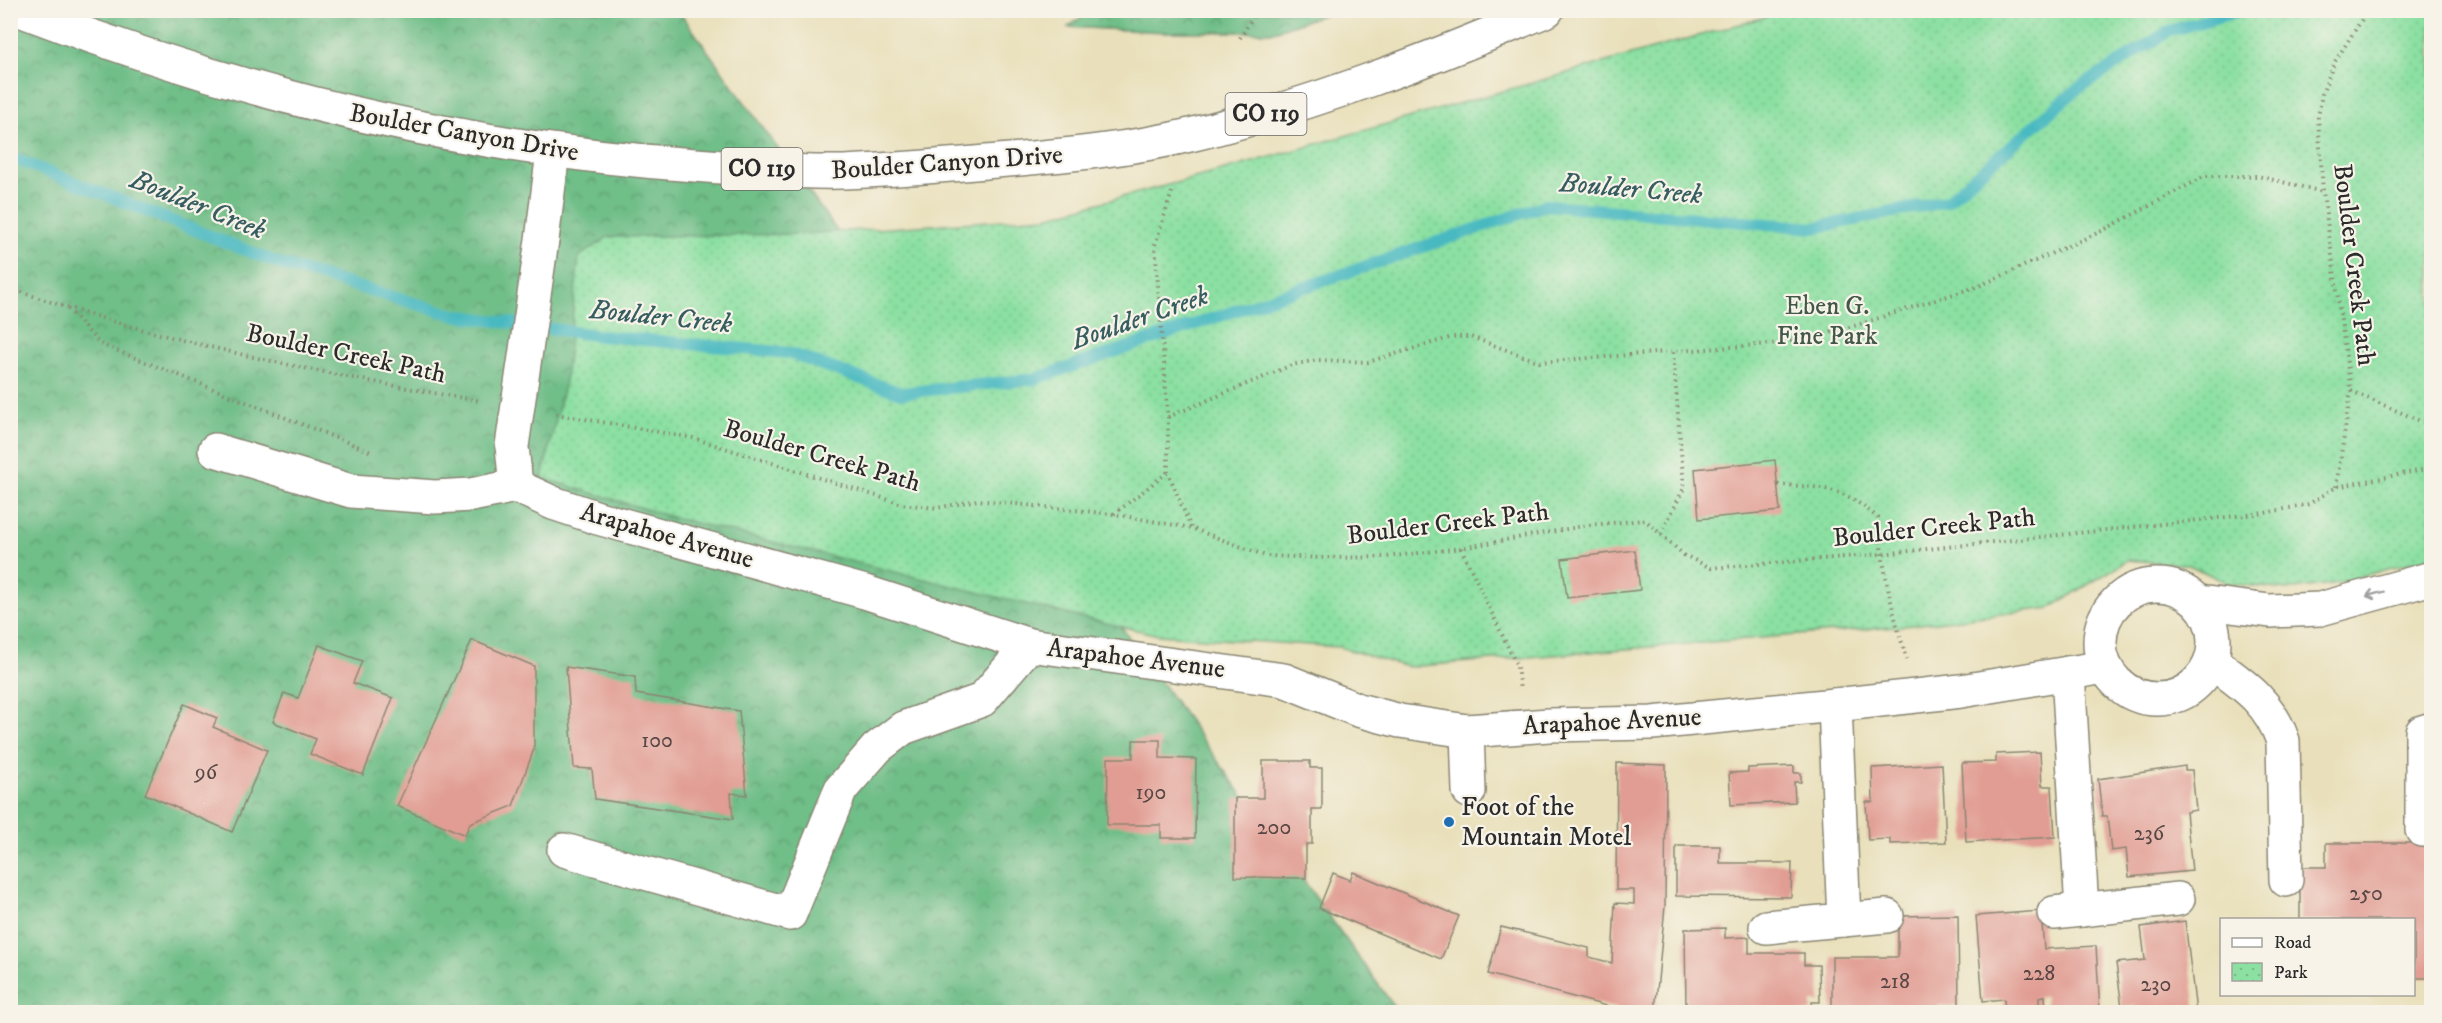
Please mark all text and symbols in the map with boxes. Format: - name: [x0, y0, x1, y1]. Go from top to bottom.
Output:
- road number: CO 119: [1226, 93, 1306, 135]
- street label: Boulder Canyon Drive: [347, 97, 581, 169]
- street label: Boulder Canyon Drive: [830, 138, 1064, 188]
- road number: CO 119: [722, 148, 802, 190]
- water label: Boulder Creek: [125, 162, 271, 248]
- street label: Boulder Creek Path: [2325, 162, 2383, 368]
- water label: Boulder Creek: [1557, 166, 1704, 212]
- water label: Boulder Creek: [1066, 278, 1214, 358]
- park label: Eben G. Fine Park: [1776, 290, 1878, 353]
- water label: Boulder Creek: [587, 293, 734, 341]
- street label: Boulder Creek Path: [243, 317, 449, 391]
- street label: Boulder Creek Path: [720, 412, 925, 500]
- street label: Arapahoe Avenue: [576, 495, 758, 577]
- street label: Boulder Creek Path: [1345, 495, 1551, 553]
- street label: Boulder Creek Path: [1831, 501, 2037, 555]
- one-way arrow: [2366, 589, 2385, 600]
- street label: Arapahoe Avenue: [1045, 632, 1227, 686]
- street label: Arapahoe Avenue: [1522, 701, 1702, 743]
- house number: 100: [641, 727, 673, 754]
- house number: 96: [194, 759, 219, 786]
- house number: 190: [1136, 779, 1166, 806]
- place label: Foot of the Mountain Motel: [1461, 791, 1631, 854]
- house number: 200: [1257, 814, 1291, 841]
- marker: Foot of the Mountain Motel: [1442, 815, 1456, 829]
- house number: 236: [2134, 820, 2166, 847]
- house number: 250: [2349, 880, 2383, 907]
- legend: [2220, 918, 2415, 996]
- text: Road: [2274, 932, 2311, 954]
- house number: 228: [2023, 960, 2055, 987]
- text: Park: [2274, 962, 2308, 984]
- house number: 218: [1880, 968, 1910, 995]
- house number: 230: [2141, 971, 2171, 998]

